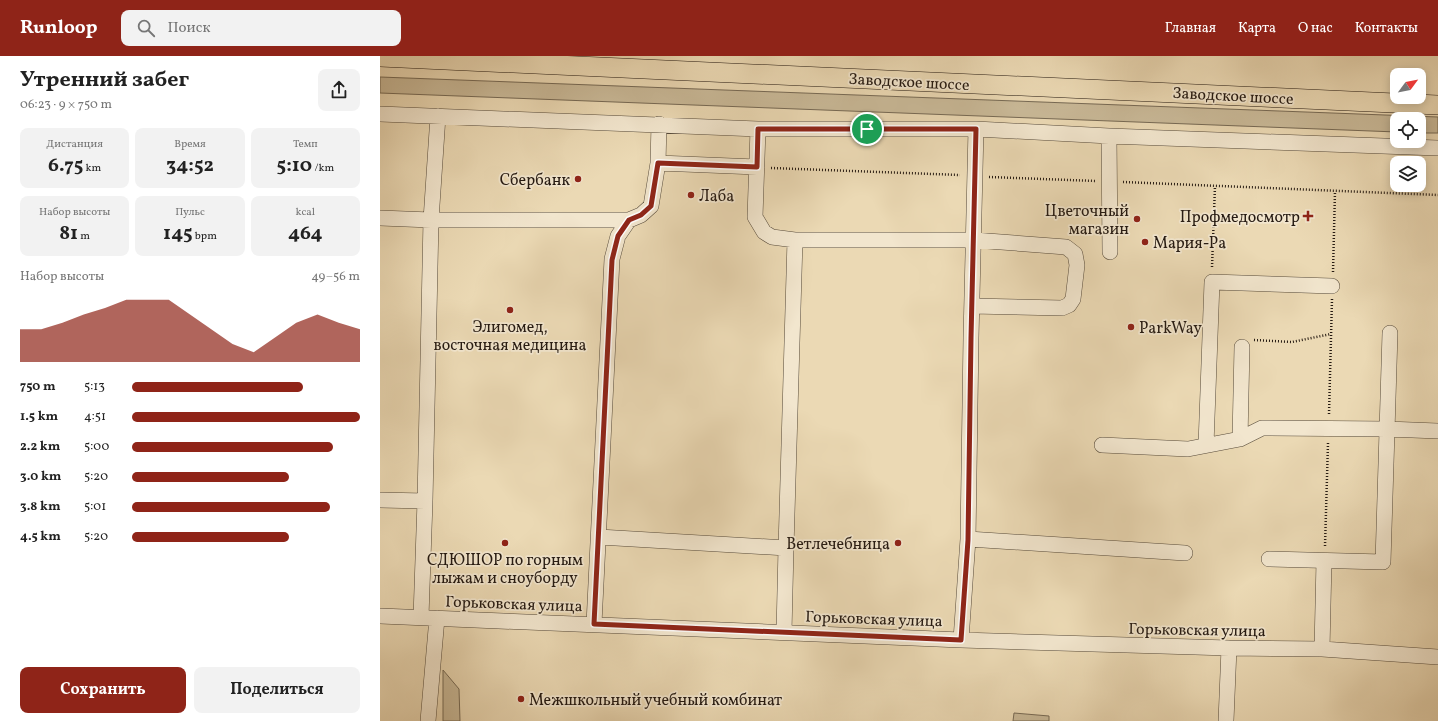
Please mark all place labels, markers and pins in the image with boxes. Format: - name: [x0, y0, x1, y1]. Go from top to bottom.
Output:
- pin: [850, 112, 884, 146]
- place label: Сбербанк: [500, 170, 570, 192]
- marker: Сбербанк: [573, 174, 583, 184]
- place label: Лаба: [699, 186, 734, 208]
- marker: Лаба: [686, 190, 696, 200]
- place label: Цветочный магазин: [1045, 201, 1129, 241]
- place label: Профмедосмотр: [1180, 207, 1300, 229]
- marker: Профмедосмотр: [1303, 211, 1313, 221]
- marker: Цветочный магазин: [1132, 214, 1142, 224]
- place label: Мария-Ра: [1153, 233, 1226, 255]
- marker: Мария-Ра: [1140, 237, 1150, 247]
- marker: Элигомед, восточная медицина: [505, 305, 515, 315]
- place label: Элигомед, восточная медицина: [434, 317, 586, 357]
- place label: ParkWay: [1139, 318, 1202, 340]
- marker: ParkWay: [1126, 322, 1136, 332]
- place label: Ветлечебница: [786, 534, 890, 556]
- marker: СДЮШОР по горным лыжам и сноуборду: [500, 538, 510, 548]
- marker: Ветлечебница: [893, 538, 903, 548]
- place label: СДЮШОР по горным лыжам и сноуборду: [427, 550, 583, 590]
- place label: Межшкольный учебный комбинат: [529, 690, 782, 712]
- marker: Межшкольный учебный комбинат: [516, 694, 526, 704]

